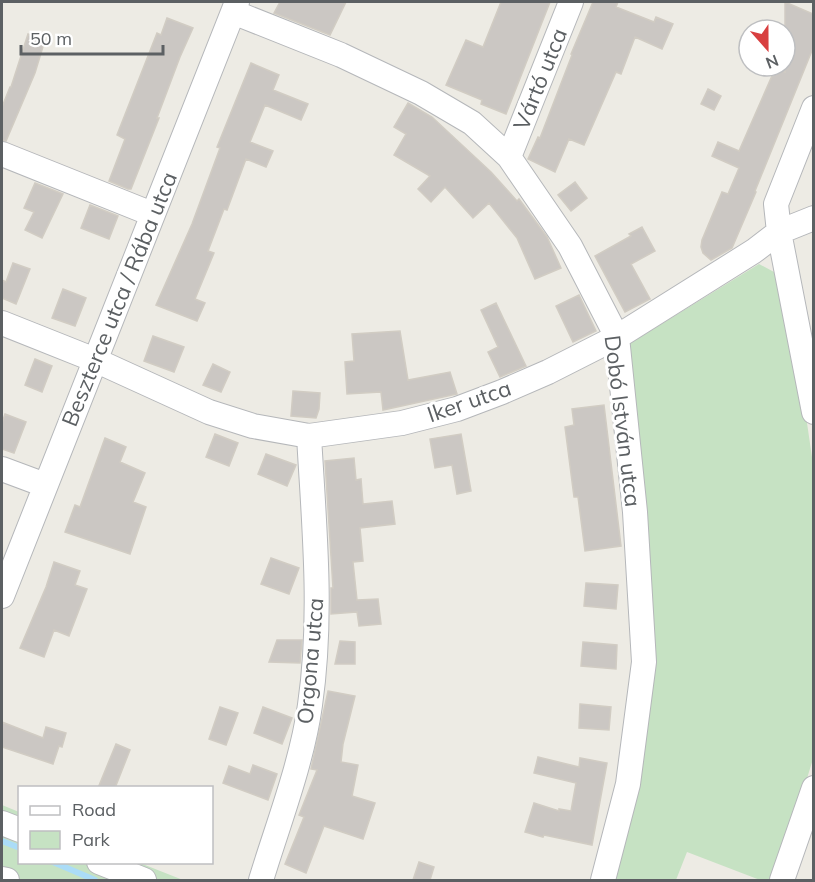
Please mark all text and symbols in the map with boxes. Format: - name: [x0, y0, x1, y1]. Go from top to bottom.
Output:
- scale bar: [21, 18, 164, 56]
- north arrow: [737, 18, 797, 78]
- street label: Vártó utca: [507, 24, 573, 134]
- text: 50 m: [30, 27, 72, 50]
- text: N: [763, 51, 782, 74]
- street label: Beszterce utca / Rába utca: [55, 168, 183, 430]
- street label: Dobó István utca: [599, 334, 647, 508]
- street label: Iker utca: [423, 374, 515, 428]
- street label: Orgona utca: [291, 597, 329, 725]
- legend: [18, 786, 213, 864]
- text: Road: [72, 798, 116, 821]
- text: Park: [72, 828, 111, 851]

